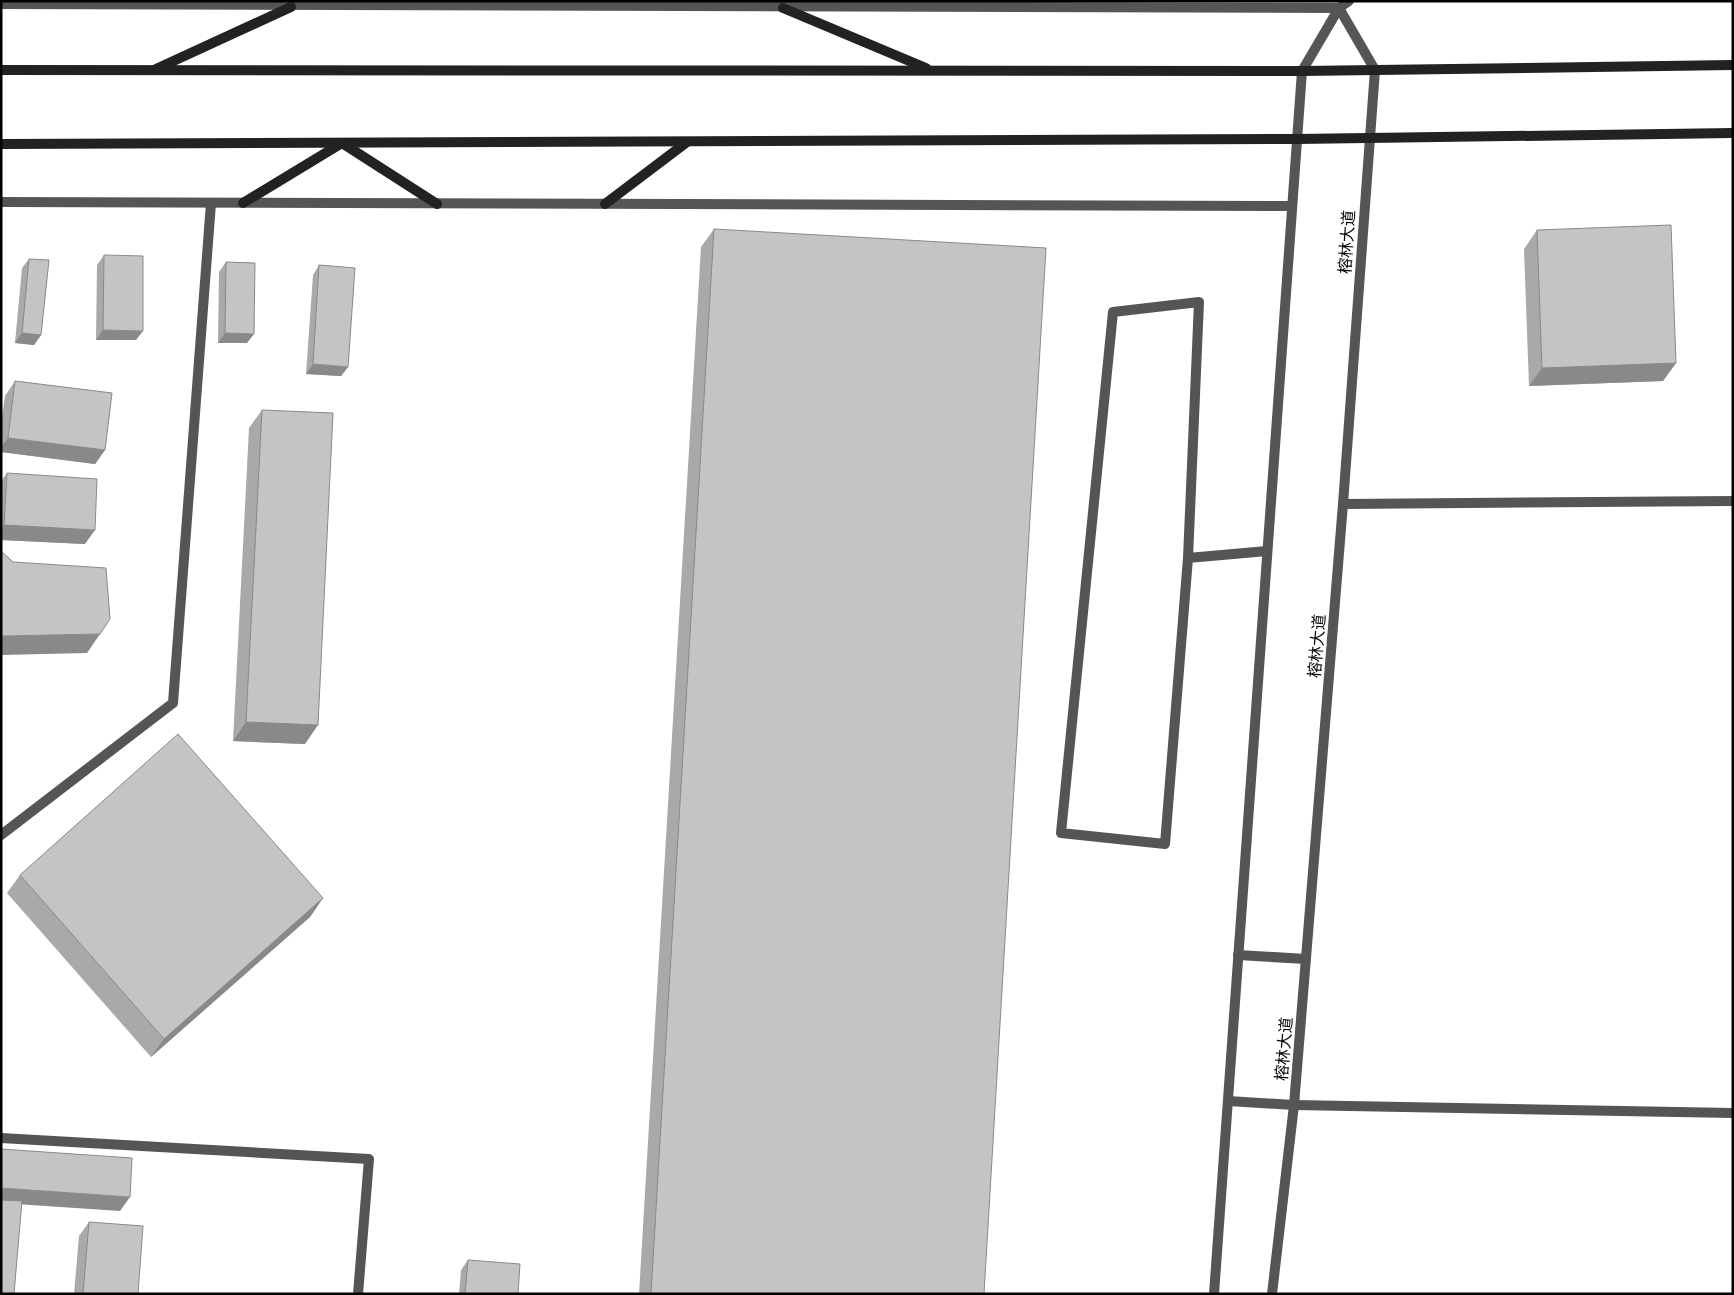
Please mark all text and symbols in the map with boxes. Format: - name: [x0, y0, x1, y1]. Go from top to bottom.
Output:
- street label: 榕林大道: [1334, 209, 1360, 275]
- street label: 榕林大道: [1304, 613, 1330, 679]
- street label: 榕林大道: [1271, 1016, 1297, 1082]

